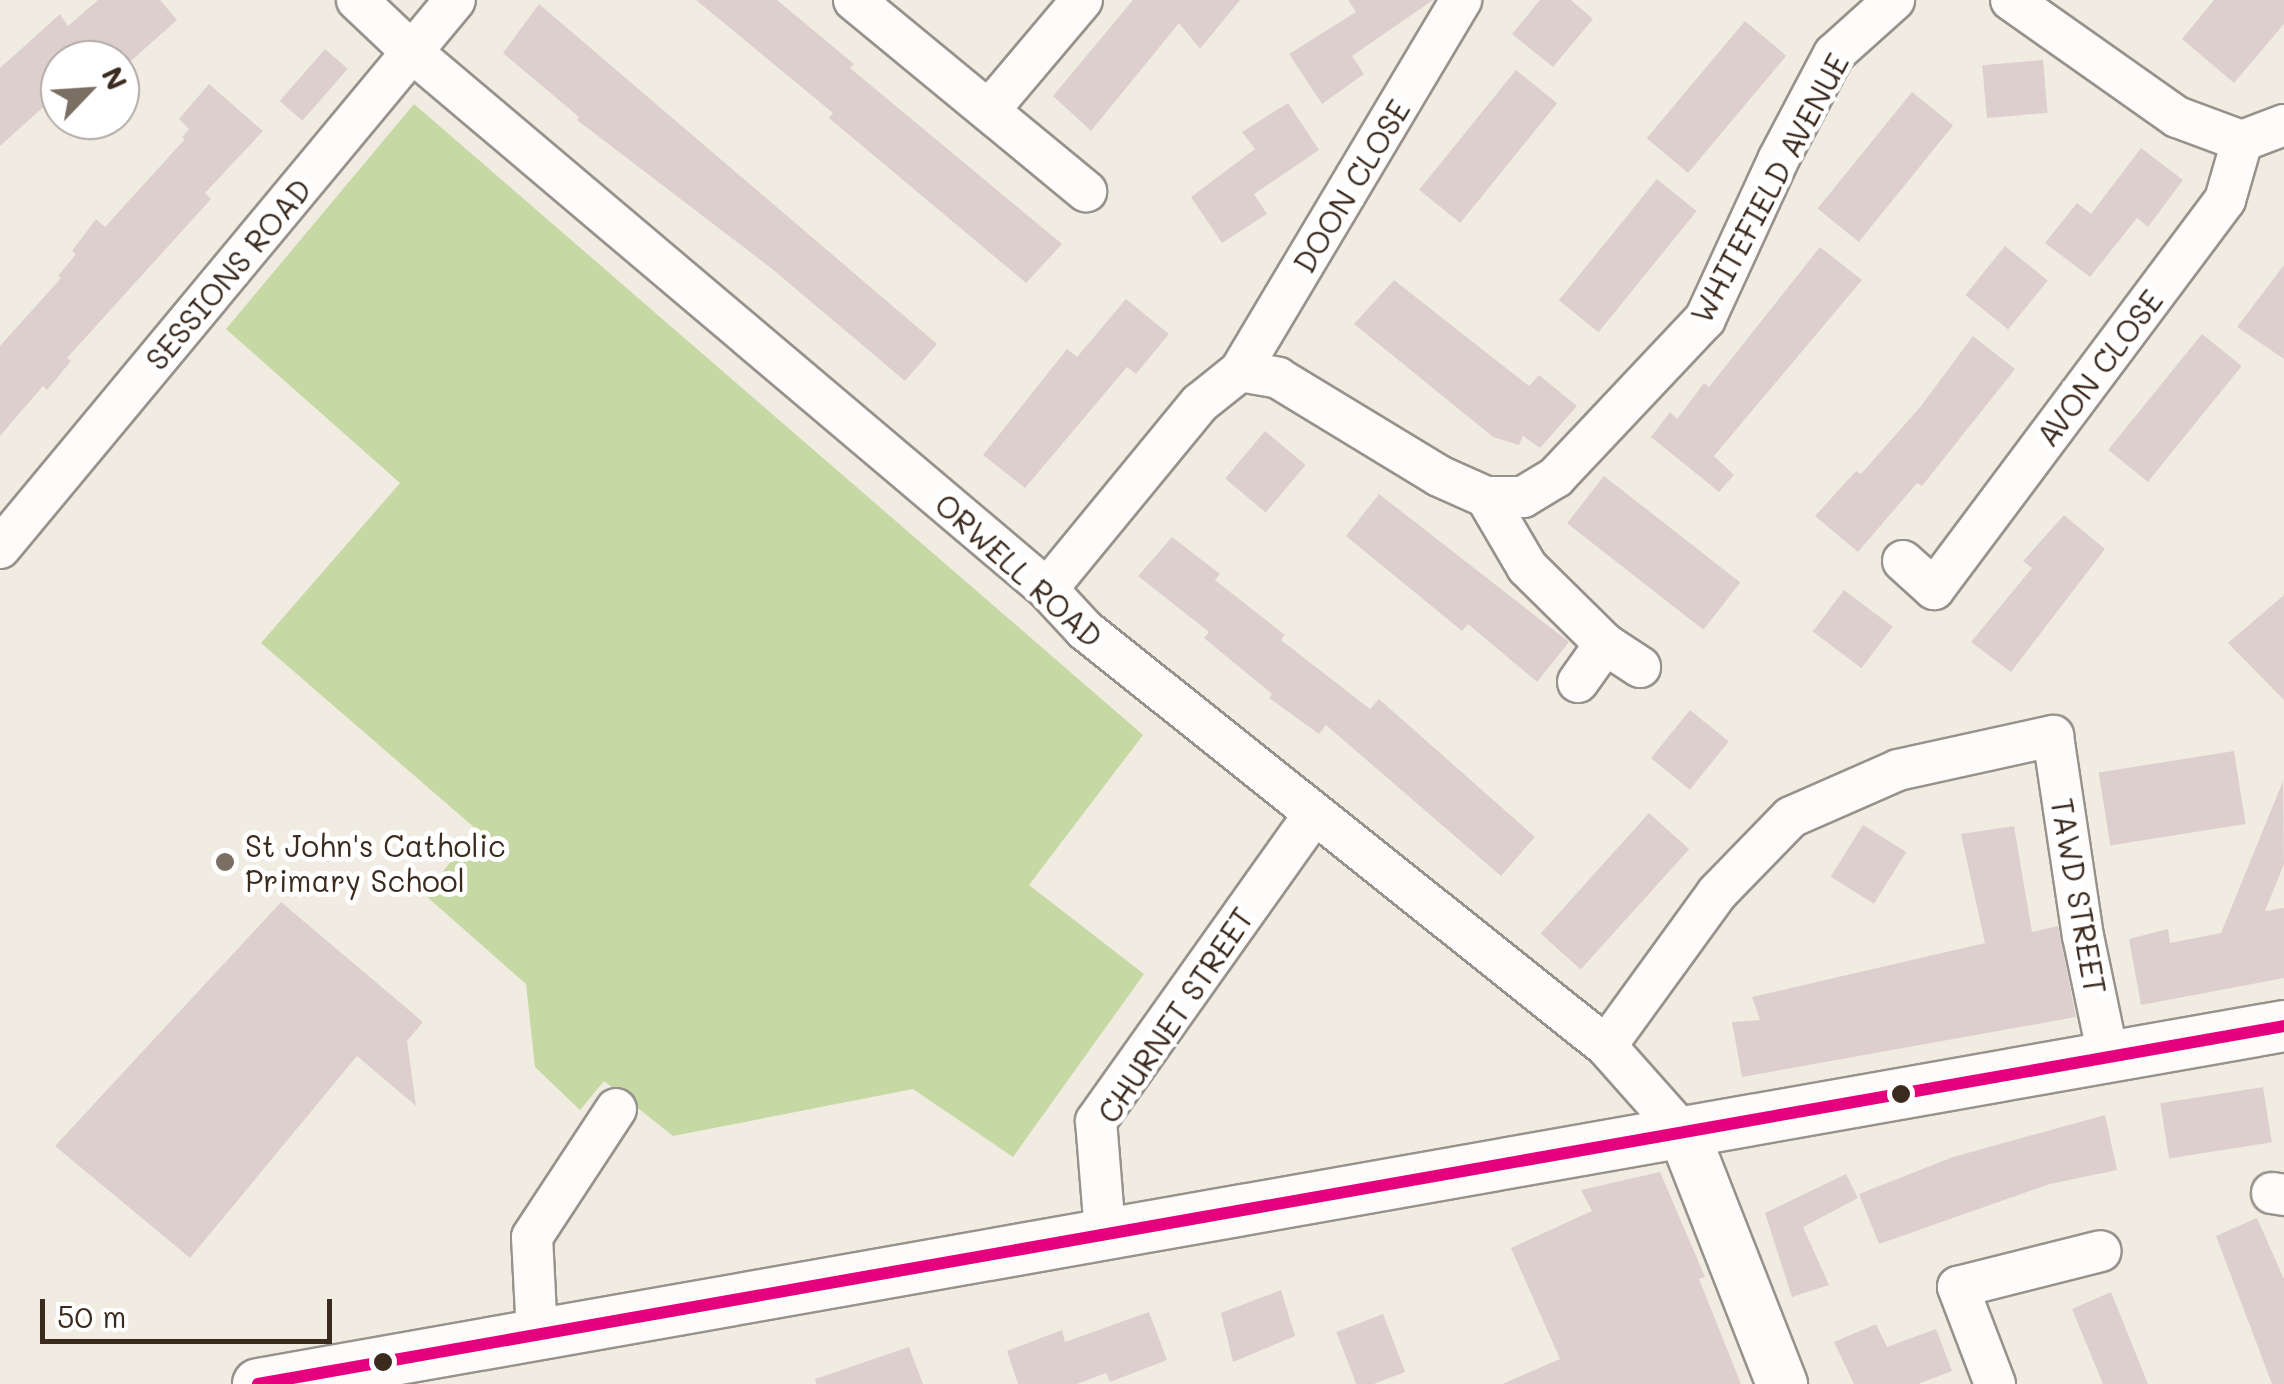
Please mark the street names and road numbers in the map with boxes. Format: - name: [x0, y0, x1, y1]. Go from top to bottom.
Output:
- street label: WHITEFIELD AVENUE: [1683, 47, 1855, 329]
- street label: DOON CLOSE: [1285, 93, 1417, 279]
- street label: SESSIONS ROAD: [138, 171, 318, 377]
- street label: AVON CLOSE: [2029, 283, 2169, 453]
- street label: ORWELL ROAD: [928, 486, 1110, 654]
- street label: TAWD STREET: [2044, 795, 2114, 997]
- street label: CHURNET STREET: [1090, 901, 1260, 1129]

